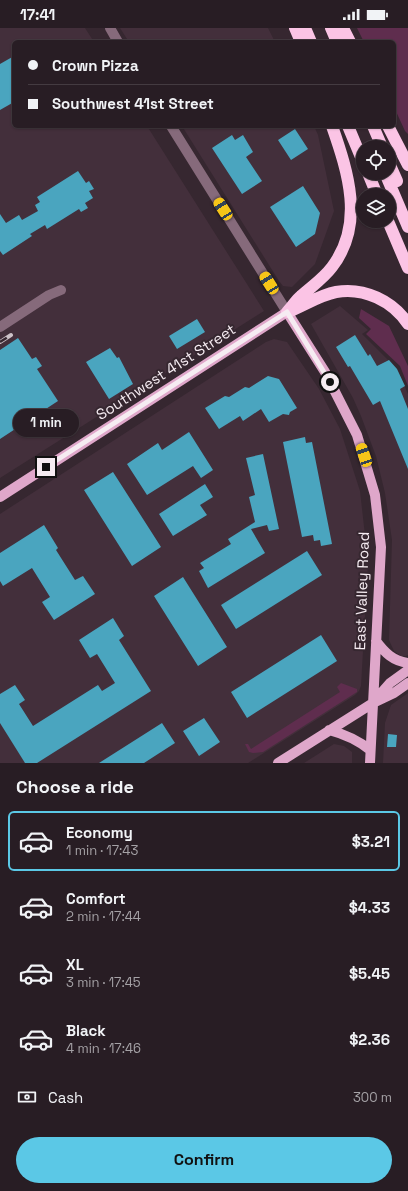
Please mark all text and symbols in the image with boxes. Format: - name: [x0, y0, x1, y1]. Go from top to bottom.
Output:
- text: 17:41: [20, 5, 55, 24]
- text: Crown Pizza: [52, 56, 139, 75]
- text: Southwest 41st Street: [52, 94, 214, 113]
- map controls: [356, 140, 396, 228]
- button: locate: [356, 140, 396, 180]
- button: layers: [356, 188, 396, 228]
- car: [212, 196, 234, 222]
- car: [258, 270, 280, 296]
- street label: Southwest 41st Street: [92, 319, 239, 424]
- route start: [321, 373, 339, 391]
- callout: 1 min: [13, 409, 79, 437]
- text: 1 min: [30, 414, 62, 431]
- car: [354, 442, 374, 468]
- route end: [37, 458, 55, 476]
- street label: East Valley Road: [350, 531, 373, 651]
- text: Choose a ride: [16, 775, 134, 798]
- icon: car: [18, 823, 54, 859]
- text: Economy: [66, 823, 133, 842]
- text: $3.21: [352, 832, 390, 851]
- text: 1 min · 17:43: [66, 842, 138, 859]
- icon: car: [18, 889, 54, 925]
- text: Comfort: [66, 889, 126, 908]
- text: $4.33: [349, 898, 390, 917]
- text: 2 min · 17:44: [66, 908, 141, 925]
- icon: car: [18, 955, 54, 991]
- text: XL: [66, 955, 84, 974]
- text: $5.45: [349, 964, 390, 983]
- text: 3 min · 17:45: [66, 974, 141, 991]
- icon: car: [18, 1021, 54, 1057]
- text: Black: [66, 1021, 106, 1040]
- text: $2.36: [349, 1030, 390, 1049]
- text: 4 min · 17:46: [66, 1040, 141, 1057]
- icon: cash: [16, 1086, 38, 1108]
- text: Cash: [48, 1088, 83, 1107]
- text: 300 m: [353, 1089, 392, 1106]
- button: Confirm: [16, 1137, 392, 1183]

